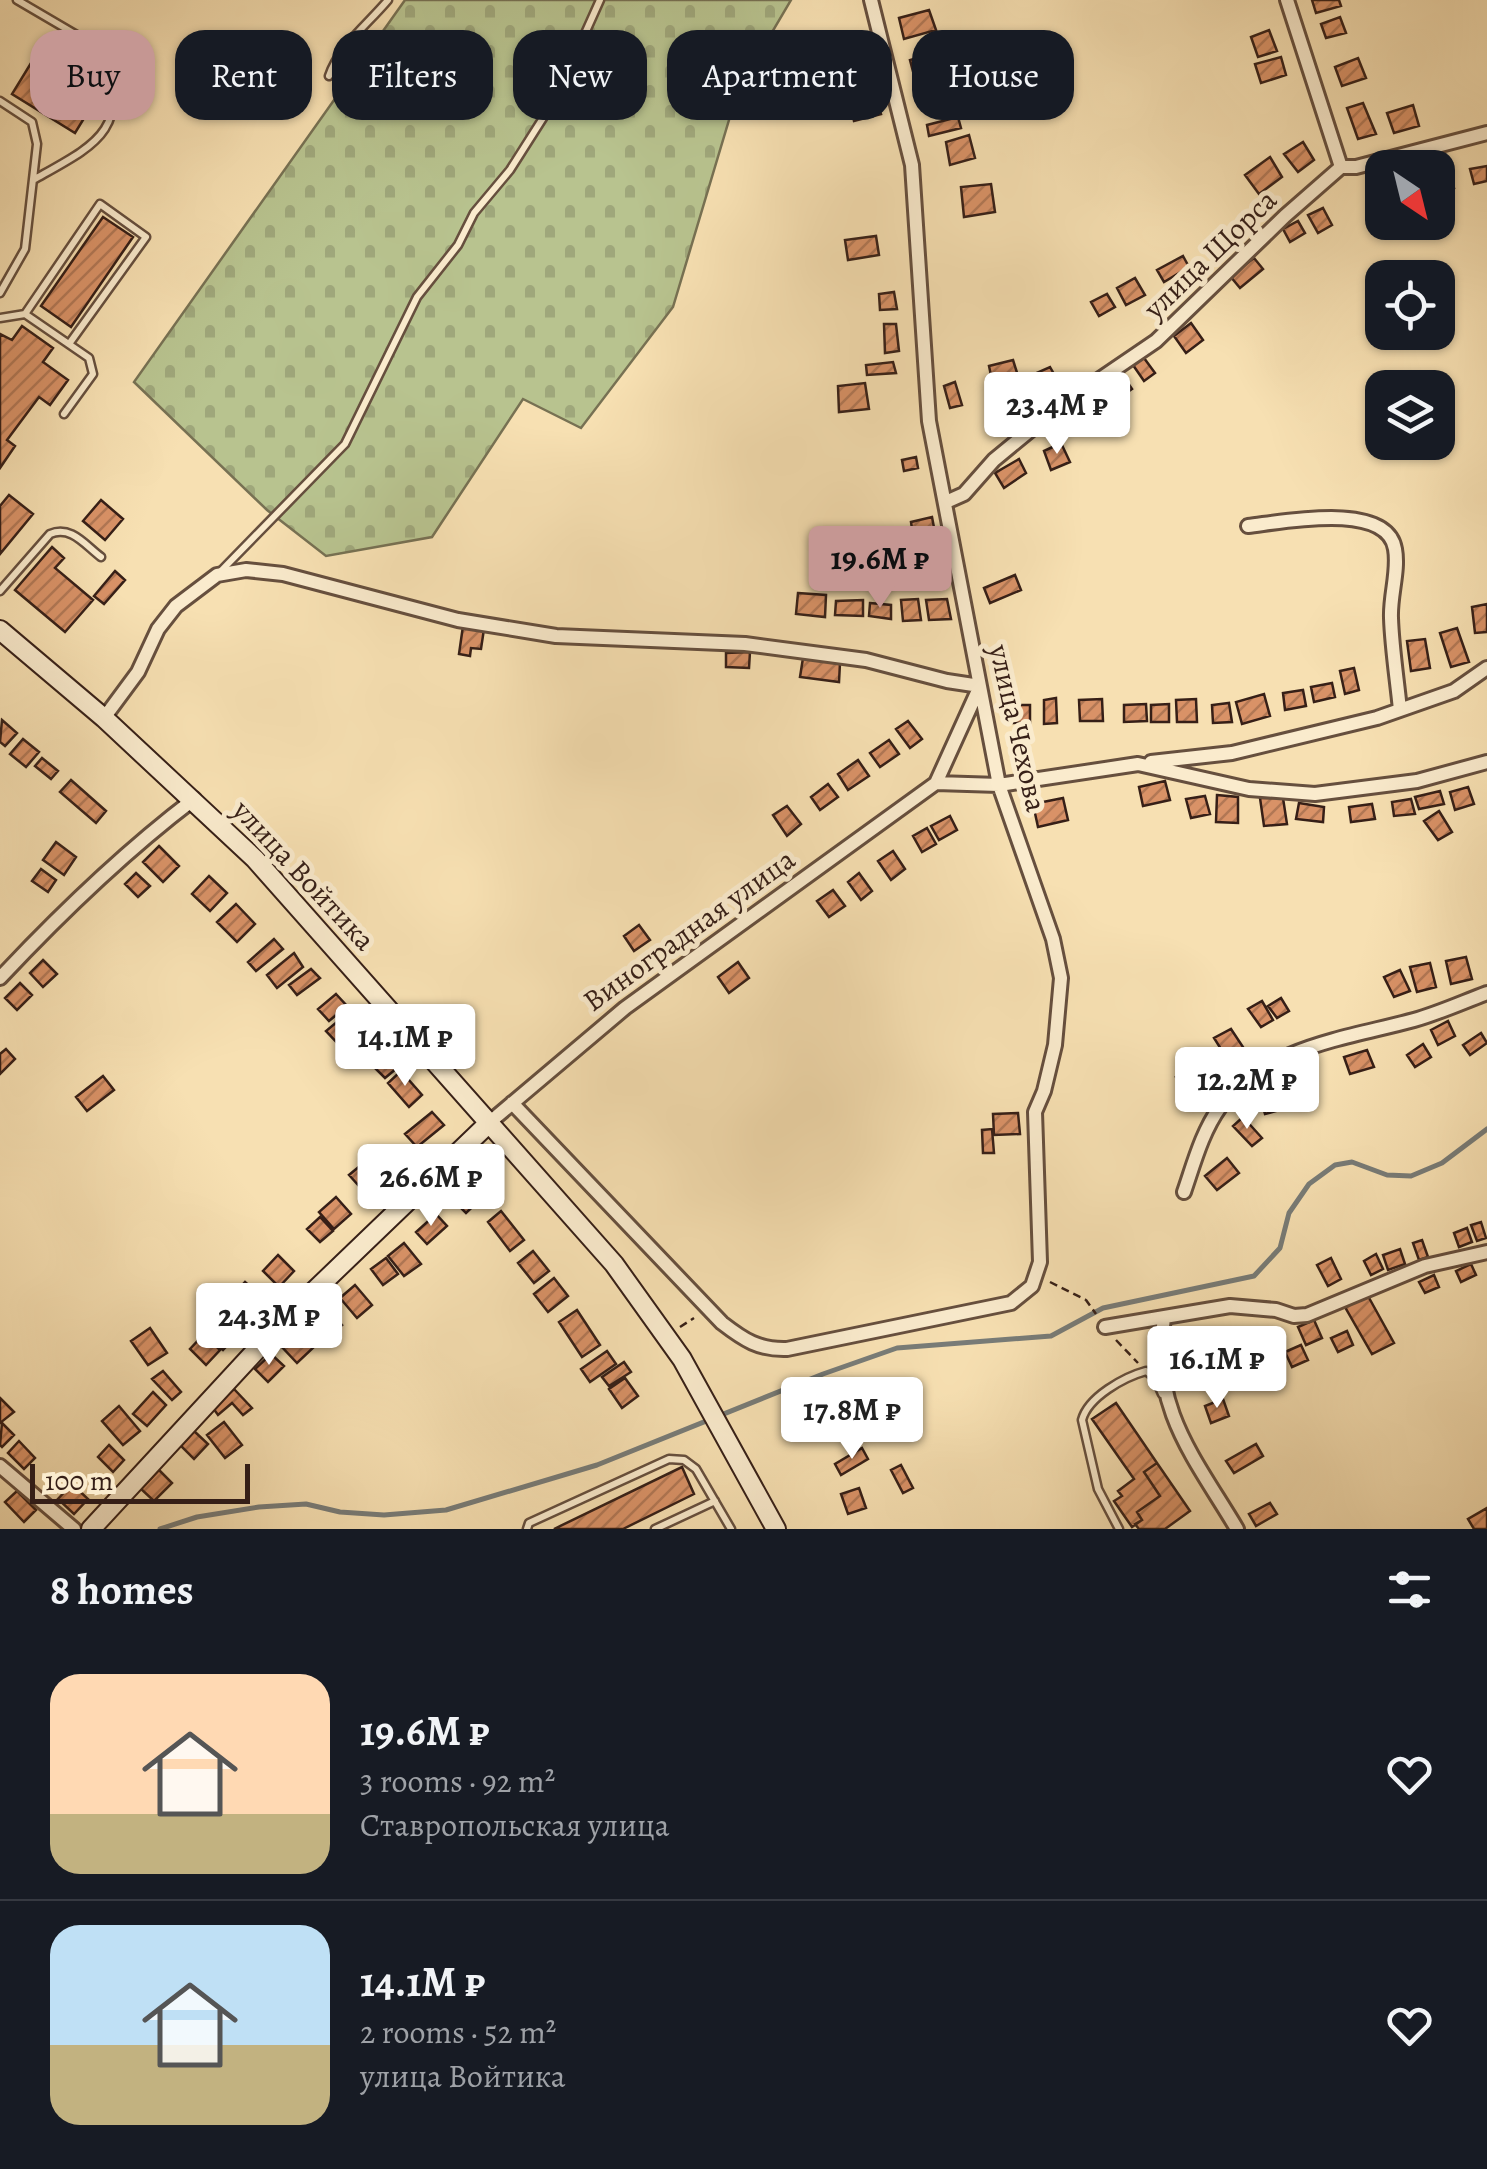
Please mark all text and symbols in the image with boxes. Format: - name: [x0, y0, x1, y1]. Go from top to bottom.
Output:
- chip: Buy: [30, 30, 155, 120]
- chip: Rent: [175, 30, 312, 120]
- chip: Filters: [332, 30, 493, 120]
- chip: New: [513, 30, 647, 120]
- chip: Apartment: [667, 30, 892, 120]
- chip: House: [912, 30, 1074, 120]
- north arrow: [1365, 150, 1455, 240]
- map controls: [1365, 150, 1455, 460]
- street label: улица Щорса: [1134, 180, 1286, 328]
- button: locate: [1365, 260, 1455, 350]
- button: layers: [1365, 370, 1455, 460]
- pin: 23.4M ₽: [965, 372, 1149, 457]
- text: 23.4M ₽: [1006, 382, 1108, 426]
- pin: 19.6M ₽: [788, 526, 972, 611]
- text: 19.6M ₽: [831, 536, 929, 580]
- street label: улица Чехова: [979, 640, 1057, 816]
- street label: улица Войтика: [223, 790, 384, 959]
- street label: Виноградная улица: [575, 839, 803, 1021]
- pin: 14.1M ₽: [313, 1004, 497, 1089]
- text: 14.1M ₽: [357, 1014, 453, 1058]
- pin: 12.2M ₽: [1155, 1047, 1339, 1132]
- text: 12.2M ₽: [1197, 1057, 1297, 1101]
- pin: 26.6M ₽: [339, 1144, 523, 1229]
- text: 26.6M ₽: [380, 1154, 482, 1198]
- pin: 24.3M ₽: [177, 1283, 361, 1368]
- text: 24.3M ₽: [218, 1293, 320, 1337]
- pin: 16.1M ₽: [1125, 1326, 1309, 1411]
- text: 16.1M ₽: [1169, 1336, 1265, 1380]
- pin: 17.8M ₽: [760, 1377, 944, 1462]
- text: 17.8M ₽: [803, 1387, 901, 1431]
- scale bar: [30, 1459, 250, 1504]
- text: 100 m: [45, 1462, 113, 1500]
- text: 8 homes: [50, 1561, 194, 1618]
- icon: filters: [1382, 1562, 1437, 1617]
- text: 19.6M ₽: [360, 1702, 490, 1759]
- icon: home: [130, 1714, 250, 1834]
- icon: heart: [1382, 1747, 1437, 1802]
- text: 3 rooms · 92 m²: [360, 1759, 555, 1803]
- text: Ставропольская улица: [360, 1803, 670, 1847]
- text: 14.1M ₽: [360, 1953, 485, 2010]
- icon: home: [130, 1965, 250, 2085]
- icon: heart: [1382, 1998, 1437, 2053]
- text: 2 rooms · 52 m²: [360, 2010, 556, 2054]
- text: улица Войтика: [360, 2054, 565, 2098]

